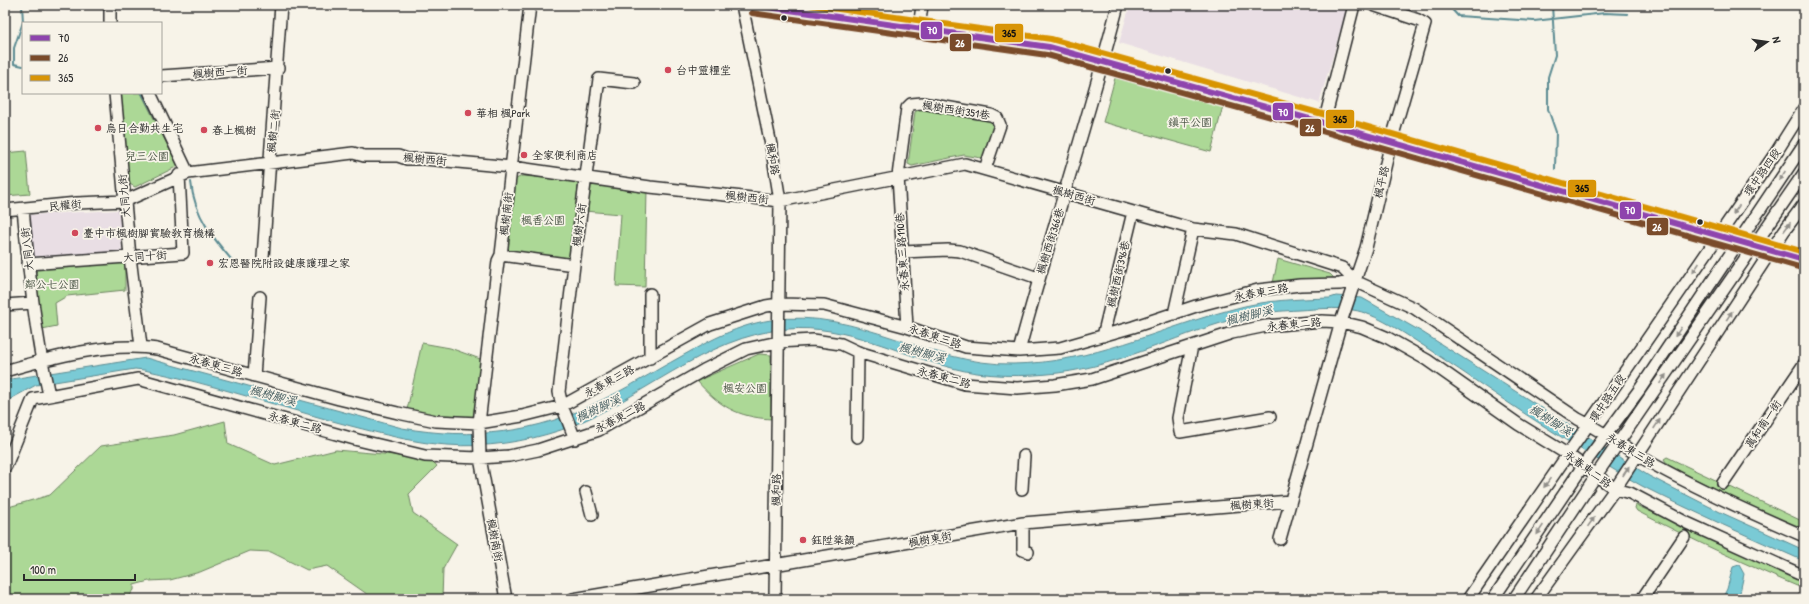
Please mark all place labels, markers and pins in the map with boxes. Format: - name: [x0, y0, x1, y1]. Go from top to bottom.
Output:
- unlabelled marker: [779, 13, 789, 23]
- place label: 台中靈糧堂: [676, 63, 731, 77]
- marker: 台中靈糧堂: [663, 65, 673, 75]
- unlabelled marker: [1163, 66, 1173, 76]
- place label: 華相 楓Park: [476, 106, 530, 120]
- marker: 華相 楓Park: [463, 108, 473, 118]
- place label: 烏日合勤共生宅: [106, 121, 183, 135]
- marker: 烏日合勤共生宅: [93, 123, 103, 133]
- place label: 春上楓樹: [212, 123, 256, 137]
- marker: 春上楓樹: [199, 125, 209, 135]
- place label: 全家便利商店: [532, 148, 598, 162]
- marker: 全家便利商店: [519, 150, 529, 160]
- unlabelled marker: [1695, 217, 1705, 227]
- place label: 臺中市楓樹腳實驗教育機構: [83, 226, 215, 240]
- marker: 臺中市楓樹腳實驗教育機構: [70, 228, 80, 238]
- place label: 宏恩醫院附設健康護理之家: [218, 256, 350, 270]
- marker: 宏恩醫院附設健康護理之家: [205, 258, 215, 268]
- place label: 鈺陞築韻: [811, 533, 855, 547]
- marker: 鈺陞築韻: [798, 535, 808, 545]

